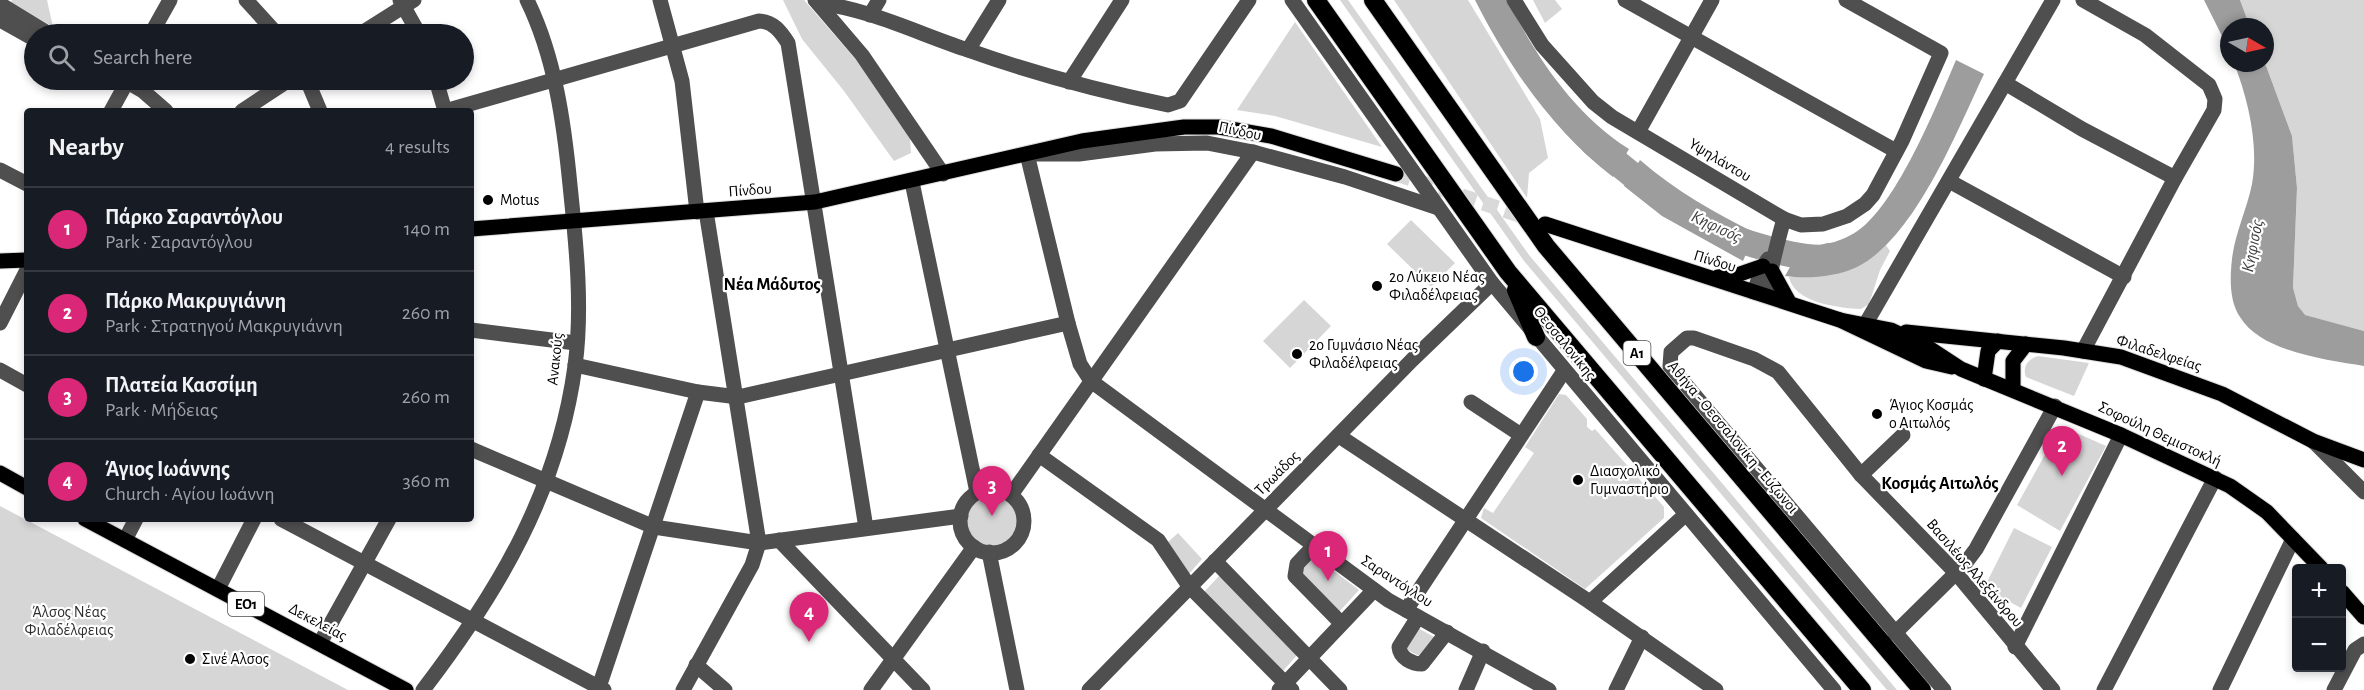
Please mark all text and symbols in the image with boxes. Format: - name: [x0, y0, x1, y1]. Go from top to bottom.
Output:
- north arrow: [2220, 18, 2274, 72]
- search box: [24, 24, 474, 90]
- icon: search: [45, 41, 78, 74]
- text: Search here: [93, 46, 192, 68]
- street label: Πίνδου: [1217, 119, 1263, 143]
- text: Nearby: [48, 134, 124, 160]
- street label: Υψηλάντου: [1686, 135, 1754, 185]
- text: 4 results: [385, 137, 450, 157]
- street label: Πίνδου: [728, 181, 772, 199]
- place label: Motus: [500, 192, 539, 208]
- marker: Motus: [481, 193, 495, 207]
- text: Πάρκο Σαραντόγλου: [105, 206, 283, 228]
- water label: Κηφισός: [1688, 208, 1745, 247]
- water label: Κηφισός: [2239, 218, 2267, 274]
- text: 1: [64, 219, 71, 239]
- text: 140 m: [404, 219, 450, 239]
- text: Park · Σαραντόγλου: [105, 232, 253, 252]
- street label: Πίνδου: [1692, 247, 1738, 275]
- place label: 2ο Λύκειο Νέας Φιλαδέλφειας: [1389, 269, 1485, 304]
- district label: Νέα Μάδυτος: [723, 275, 821, 294]
- marker: 2ο Λύκειο Νέας Φιλαδέλφειας: [1370, 279, 1384, 293]
- text: Πάρκο Μακρυγιάννη: [105, 290, 286, 312]
- text: 2: [63, 303, 72, 323]
- text: 260 m: [402, 303, 450, 323]
- street label: Θεσσαλονίκης: [1530, 303, 1599, 383]
- text: Park · Στρατηγού Μακρυγιάννη: [105, 316, 343, 336]
- street label: Ανακούς: [544, 332, 567, 386]
- street label: Φιλαδελφείας: [2114, 332, 2204, 375]
- place label: 2ο Γυμνάσιο Νέας Φιλαδέλφειας: [1309, 337, 1418, 372]
- road number: Α1: [1624, 341, 1650, 365]
- marker: 2ο Γυμνάσιο Νέας Φιλαδέλφειας: [1290, 347, 1304, 361]
- your location: [1509, 357, 1538, 386]
- street label: Αθήνα - Θεσσαλονίκη - Εύζωνοι: [1665, 358, 1801, 516]
- text: Πλατεία Κασσίμη: [105, 374, 258, 396]
- text: 3: [63, 387, 72, 407]
- text: 260 m: [402, 387, 450, 407]
- place label: Άγιος Κοσμάς ο Αιτωλός: [1889, 397, 1973, 432]
- street label: Σοφούλη Θεμιστοκλή: [2096, 399, 2224, 469]
- text: Park · Μήδειας: [105, 400, 218, 420]
- marker: Άγιος Κοσμάς ο Αιτωλός: [1870, 407, 1884, 421]
- pin: 2: [2042, 426, 2082, 476]
- street label: Τρωάδος: [1252, 448, 1303, 499]
- text: Άγιος Ιωάννης: [105, 458, 230, 480]
- place label: Διασχολικό Γυμναστήριο: [1590, 463, 1669, 497]
- pin: 3: [972, 466, 1012, 516]
- text: 4: [62, 471, 73, 491]
- text: 360 m: [403, 471, 450, 491]
- marker: Διασχολικό Γυμναστήριο: [1571, 473, 1585, 487]
- district label: Κοσμάς Αιτωλός: [1881, 474, 1999, 493]
- text: Church · Αγίου Ιωάννη: [105, 484, 275, 504]
- street label: Βασιλέως Αλεξάνδρου: [1923, 516, 2026, 631]
- pin: 1: [1308, 532, 1348, 581]
- street label: Σαραντόγλου: [1358, 552, 1436, 610]
- map controls: [2292, 564, 2346, 672]
- button: +: [2292, 564, 2346, 618]
- road number: ΕΟ1: [228, 592, 264, 616]
- pin: 4: [790, 592, 828, 642]
- street label: Δεκελείας: [286, 600, 350, 645]
- park label: Άλσος Νέας Φιλαδέλφειας: [25, 604, 113, 639]
- button: −: [2292, 618, 2346, 672]
- place label: Σινέ Αλσος: [202, 651, 269, 668]
- marker: Σινέ Αλσος: [183, 652, 197, 666]

